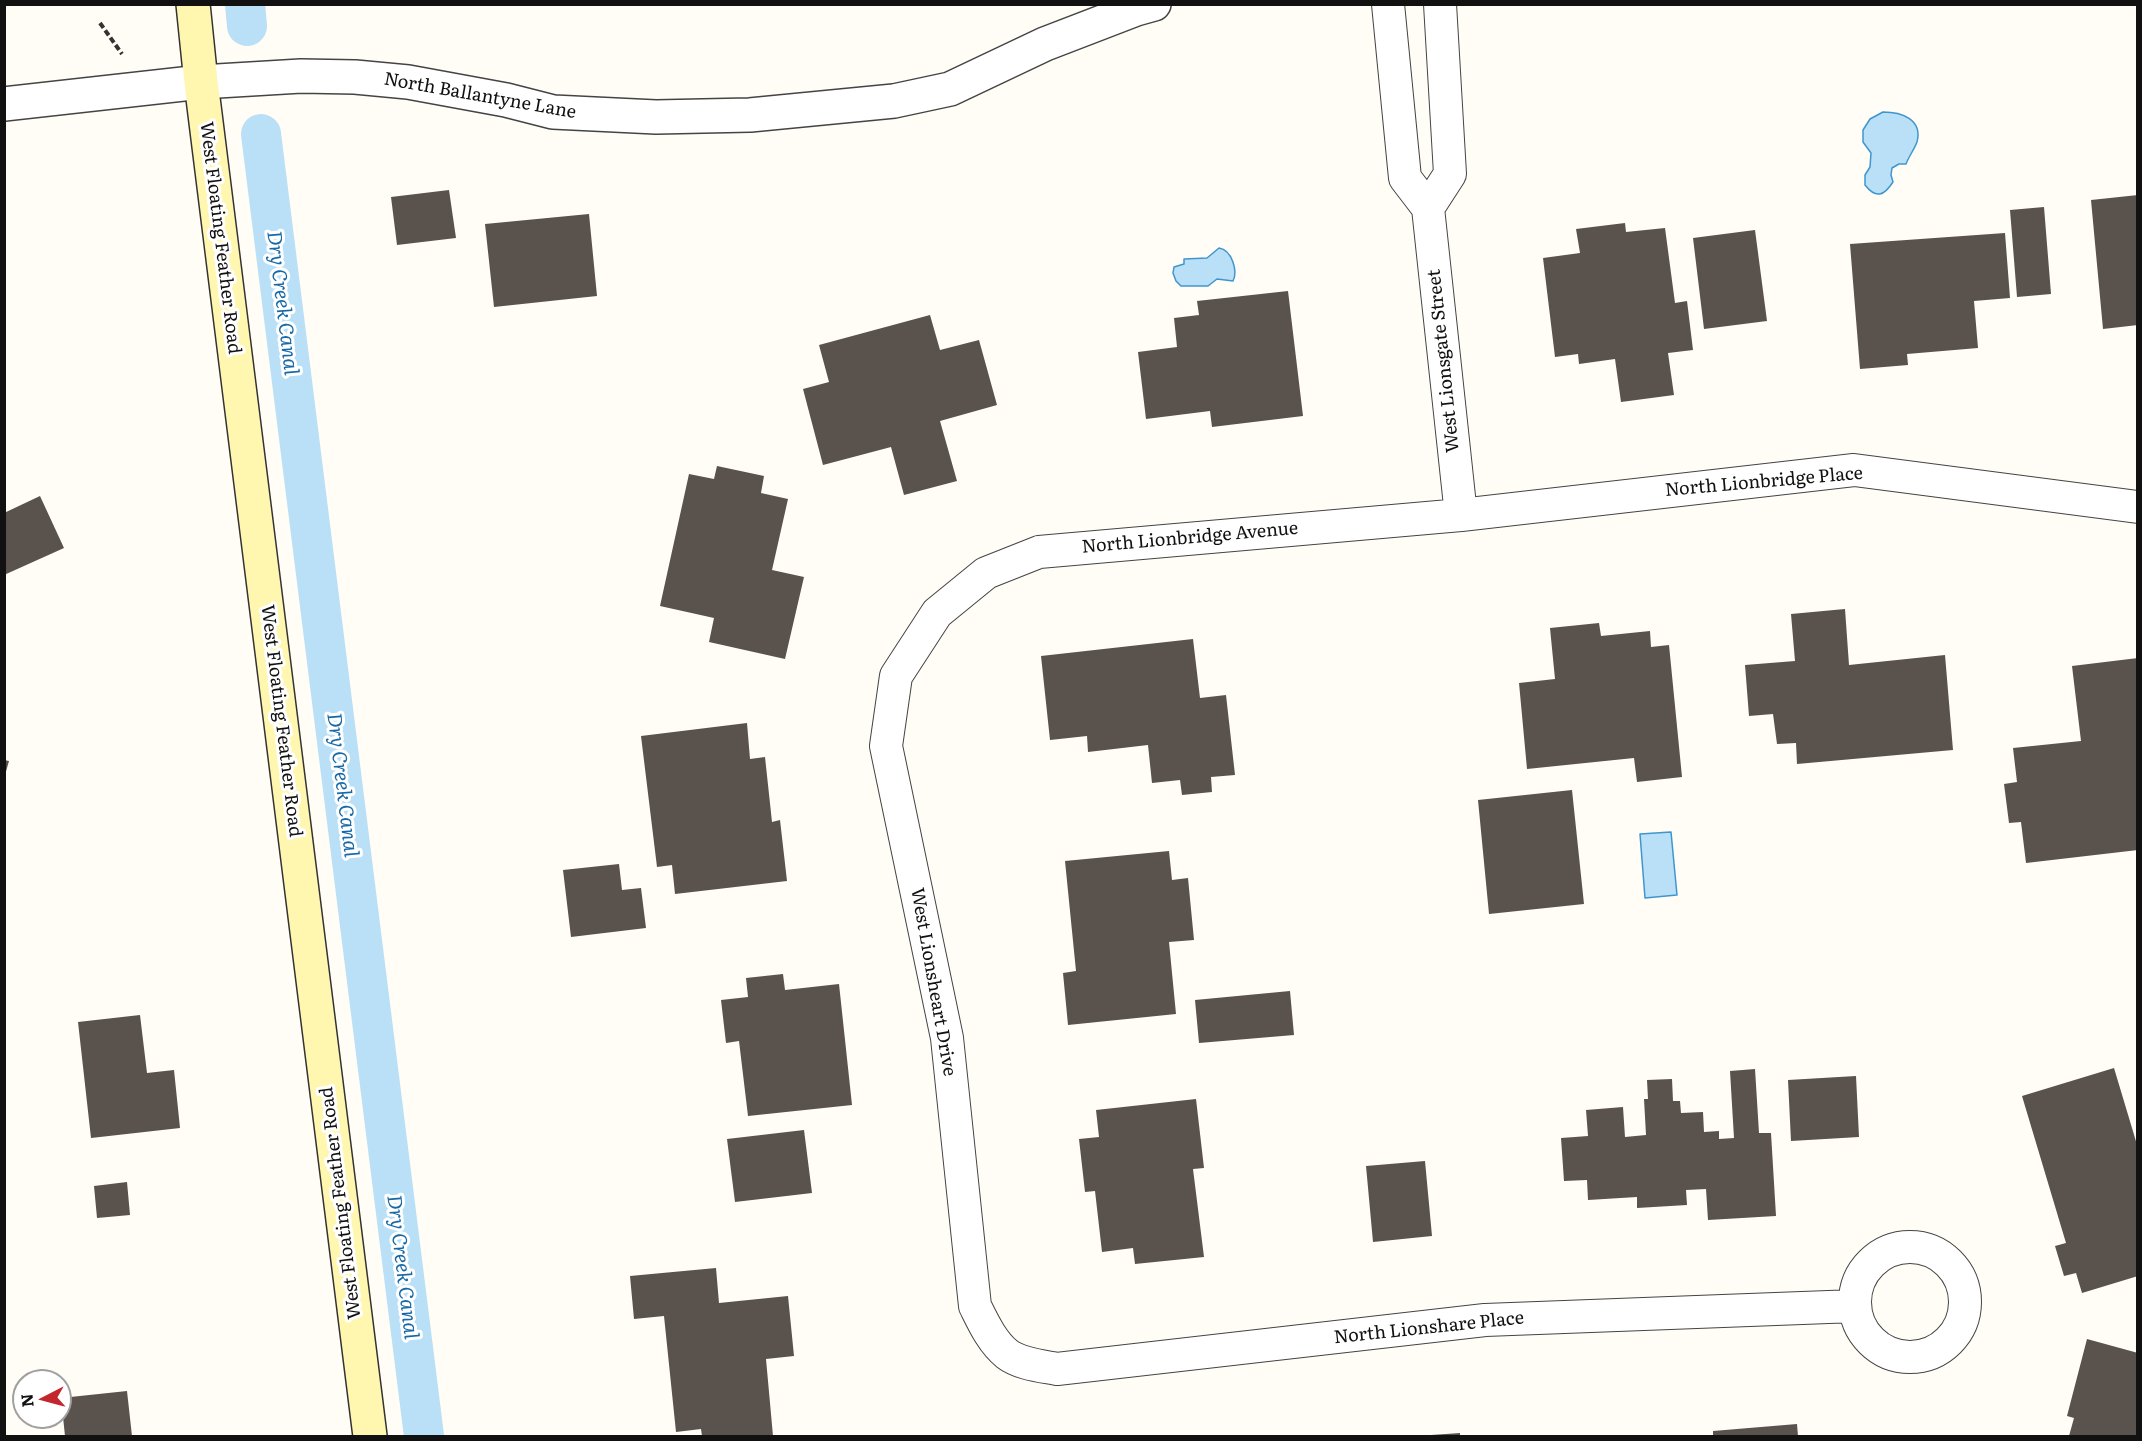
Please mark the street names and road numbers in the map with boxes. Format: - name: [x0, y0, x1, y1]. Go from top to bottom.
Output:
- street label: North Ballantyne Lane: [382, 68, 578, 124]
- street label: West Floating Feather Road: [195, 121, 245, 355]
- street label: West Lionsgate Street: [1424, 268, 1464, 454]
- street label: North Lionbridge Place: [1664, 463, 1864, 501]
- street label: North Lionbridge Avenue: [1081, 518, 1299, 558]
- street label: West Floating Feather Road: [256, 604, 306, 838]
- street label: West Lionsheart Drive: [906, 886, 960, 1078]
- street label: West Floating Feather Road: [316, 1086, 366, 1320]
- street label: North Lionshare Place: [1333, 1307, 1525, 1349]

